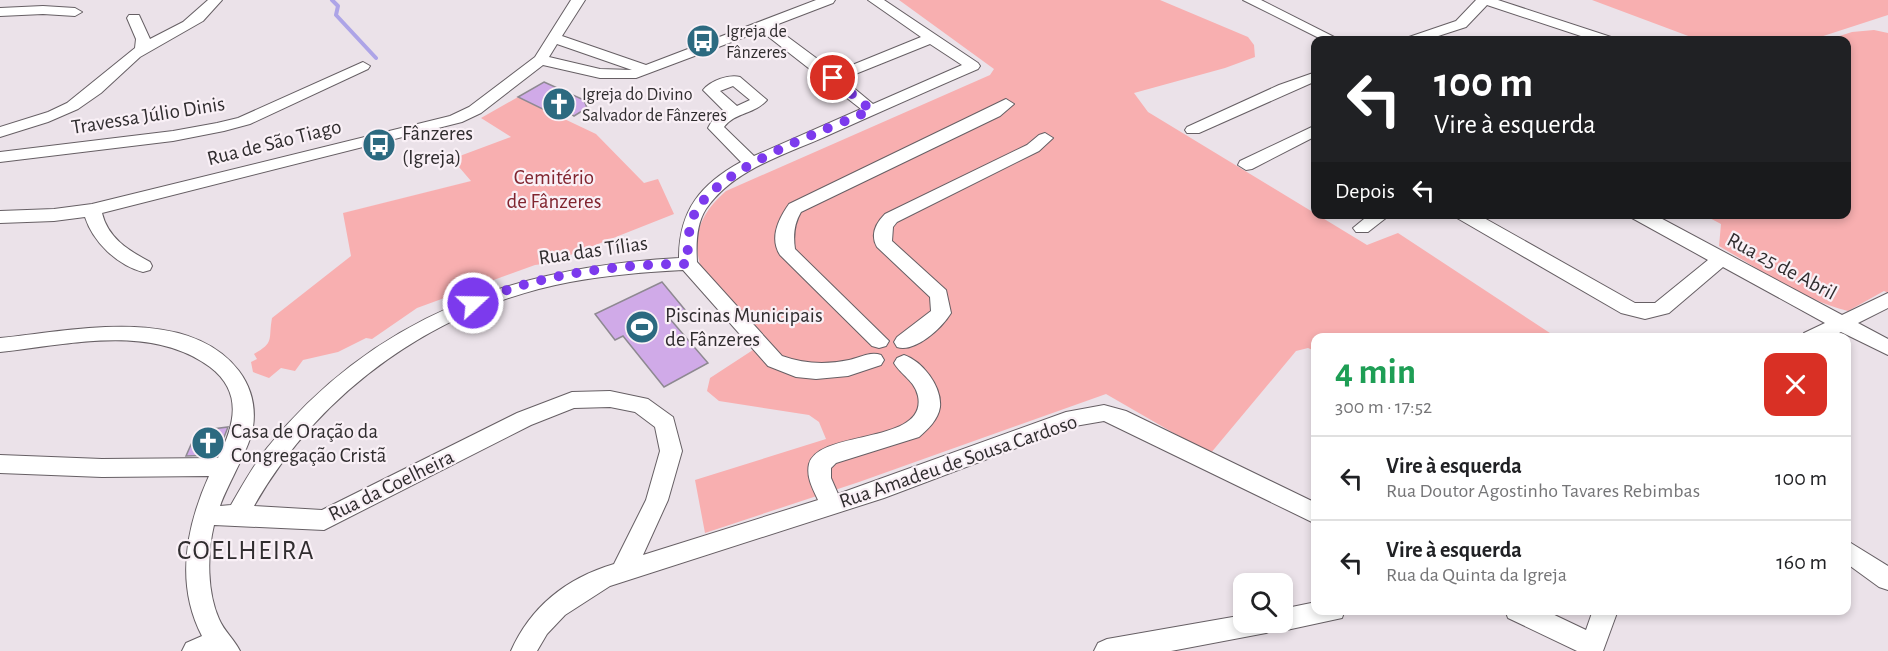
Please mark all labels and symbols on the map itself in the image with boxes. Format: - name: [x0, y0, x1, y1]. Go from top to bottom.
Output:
- bus stop icon: Igreja de Fânzeres: [685, 23, 721, 59]
- place label: Igreja de Fânzeres: [726, 23, 787, 62]
- pin: [807, 52, 858, 103]
- church icon: Igreja do Divino Salvador de Fânzeres: [541, 86, 577, 122]
- place label: Igreja do Divino Salvador de Fânzeres: [582, 86, 727, 125]
- street label: Travessa Júlio Dinis: [70, 93, 226, 138]
- street label: Rua de São Tiago: [205, 116, 343, 169]
- place label: Fânzeres (Igreja): [402, 123, 473, 168]
- bus stop icon: Fânzeres (Igreja): [361, 127, 397, 163]
- park label: Cemitério de Fânzeres: [506, 167, 602, 212]
- street label: Rua 25 de Abril: [1724, 229, 1840, 304]
- street label: Rua das Tílias: [537, 232, 649, 269]
- position arrow: [441, 271, 505, 335]
- place label: Piscinas Municipais de Fânzeres: [665, 305, 823, 350]
- sports icon: Piscinas Municipais de Fânzeres: [624, 309, 660, 345]
- street label: Rua Amadeu de Sousa Cardoso: [836, 411, 1080, 512]
- place label: Casa de Oração da Congregação Cristã: [231, 421, 387, 466]
- church icon: Casa de Oração da Congregação Cristã: [190, 425, 226, 461]
- street label: Rua da Coelheira: [325, 446, 458, 525]
- district label: COELHEIRA: [177, 537, 315, 564]

